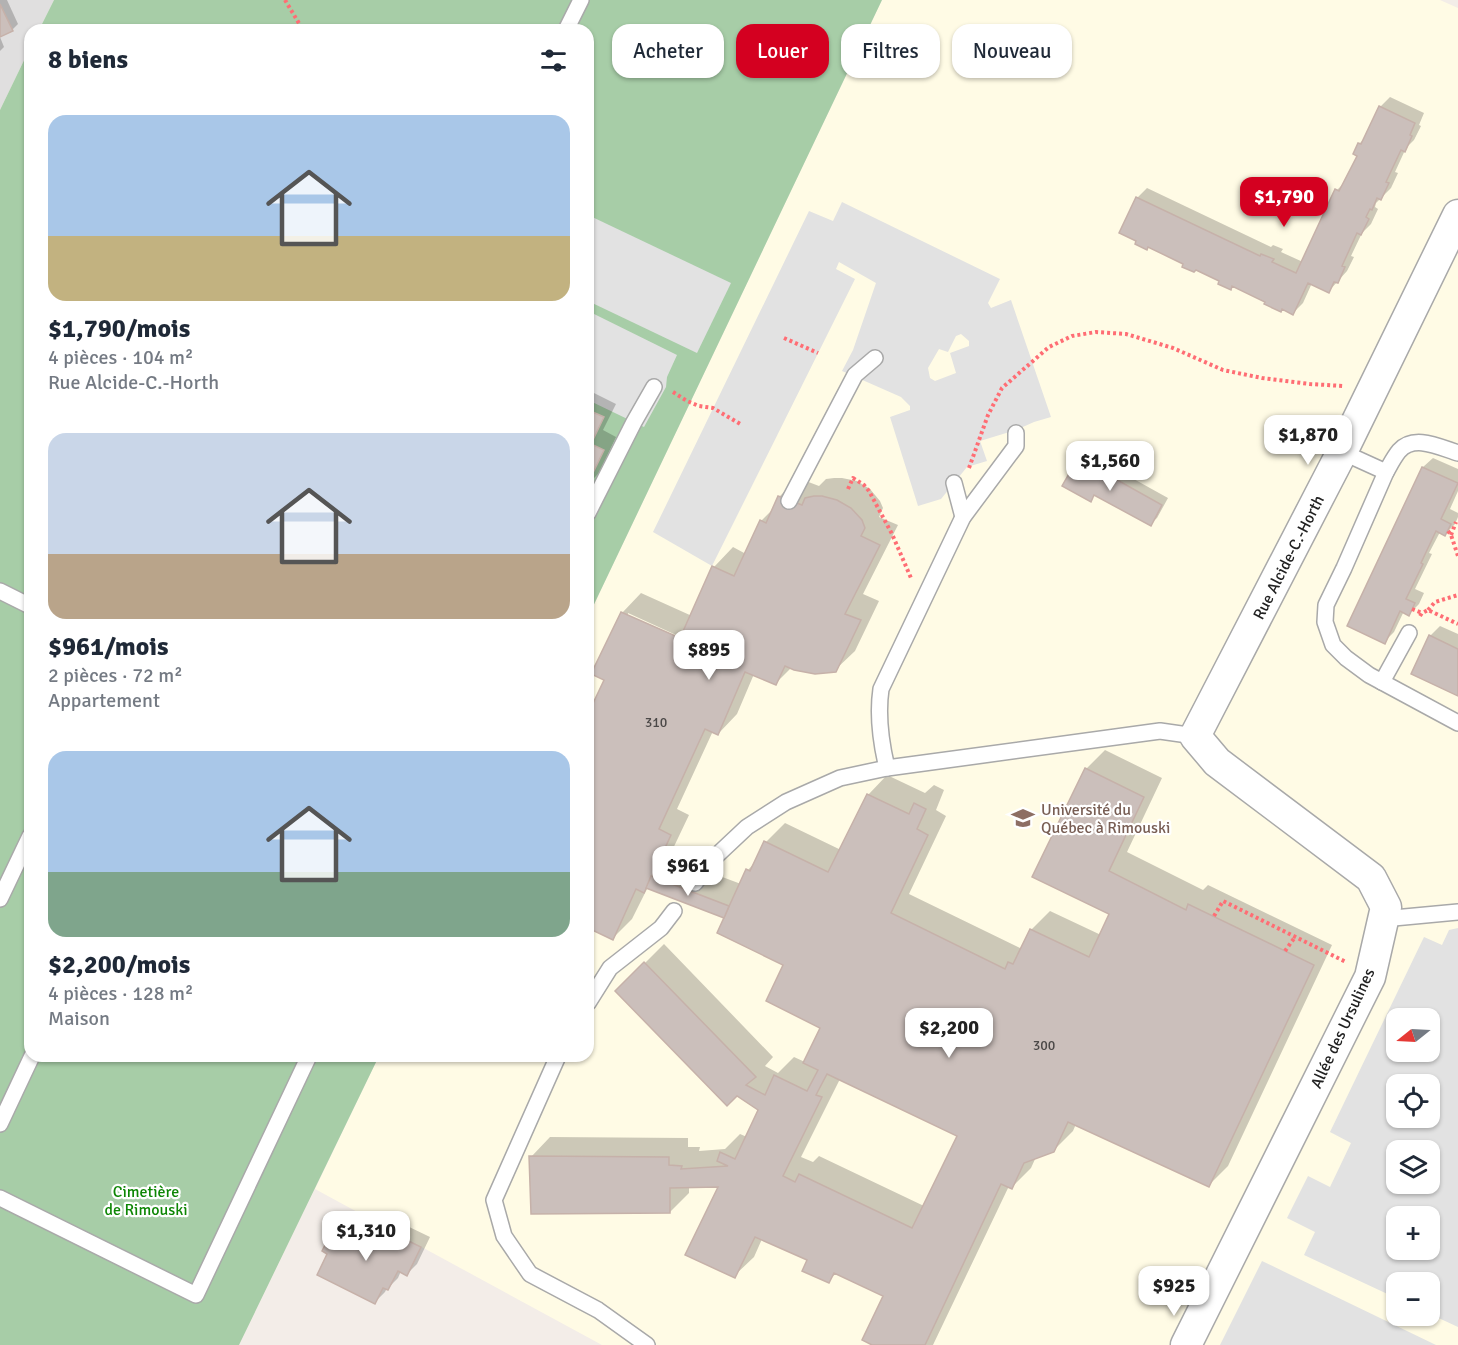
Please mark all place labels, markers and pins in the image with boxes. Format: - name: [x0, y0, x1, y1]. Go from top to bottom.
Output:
- pin: $1,790: [1235, 177, 1333, 228]
- pin: $1,870: [1259, 415, 1357, 466]
- pin: $1,560: [1061, 441, 1159, 492]
- pin: $895: [673, 630, 745, 681]
- place label: Université du Québec à Rimouski: [1041, 800, 1170, 838]
- school or university icon: Université du Québec à Rimouski: [1010, 805, 1036, 831]
- pin: $961: [652, 846, 724, 897]
- pin: $2,200: [900, 1008, 998, 1059]
- pin: $1,310: [317, 1211, 415, 1262]
- pin: $925: [1138, 1266, 1210, 1317]

